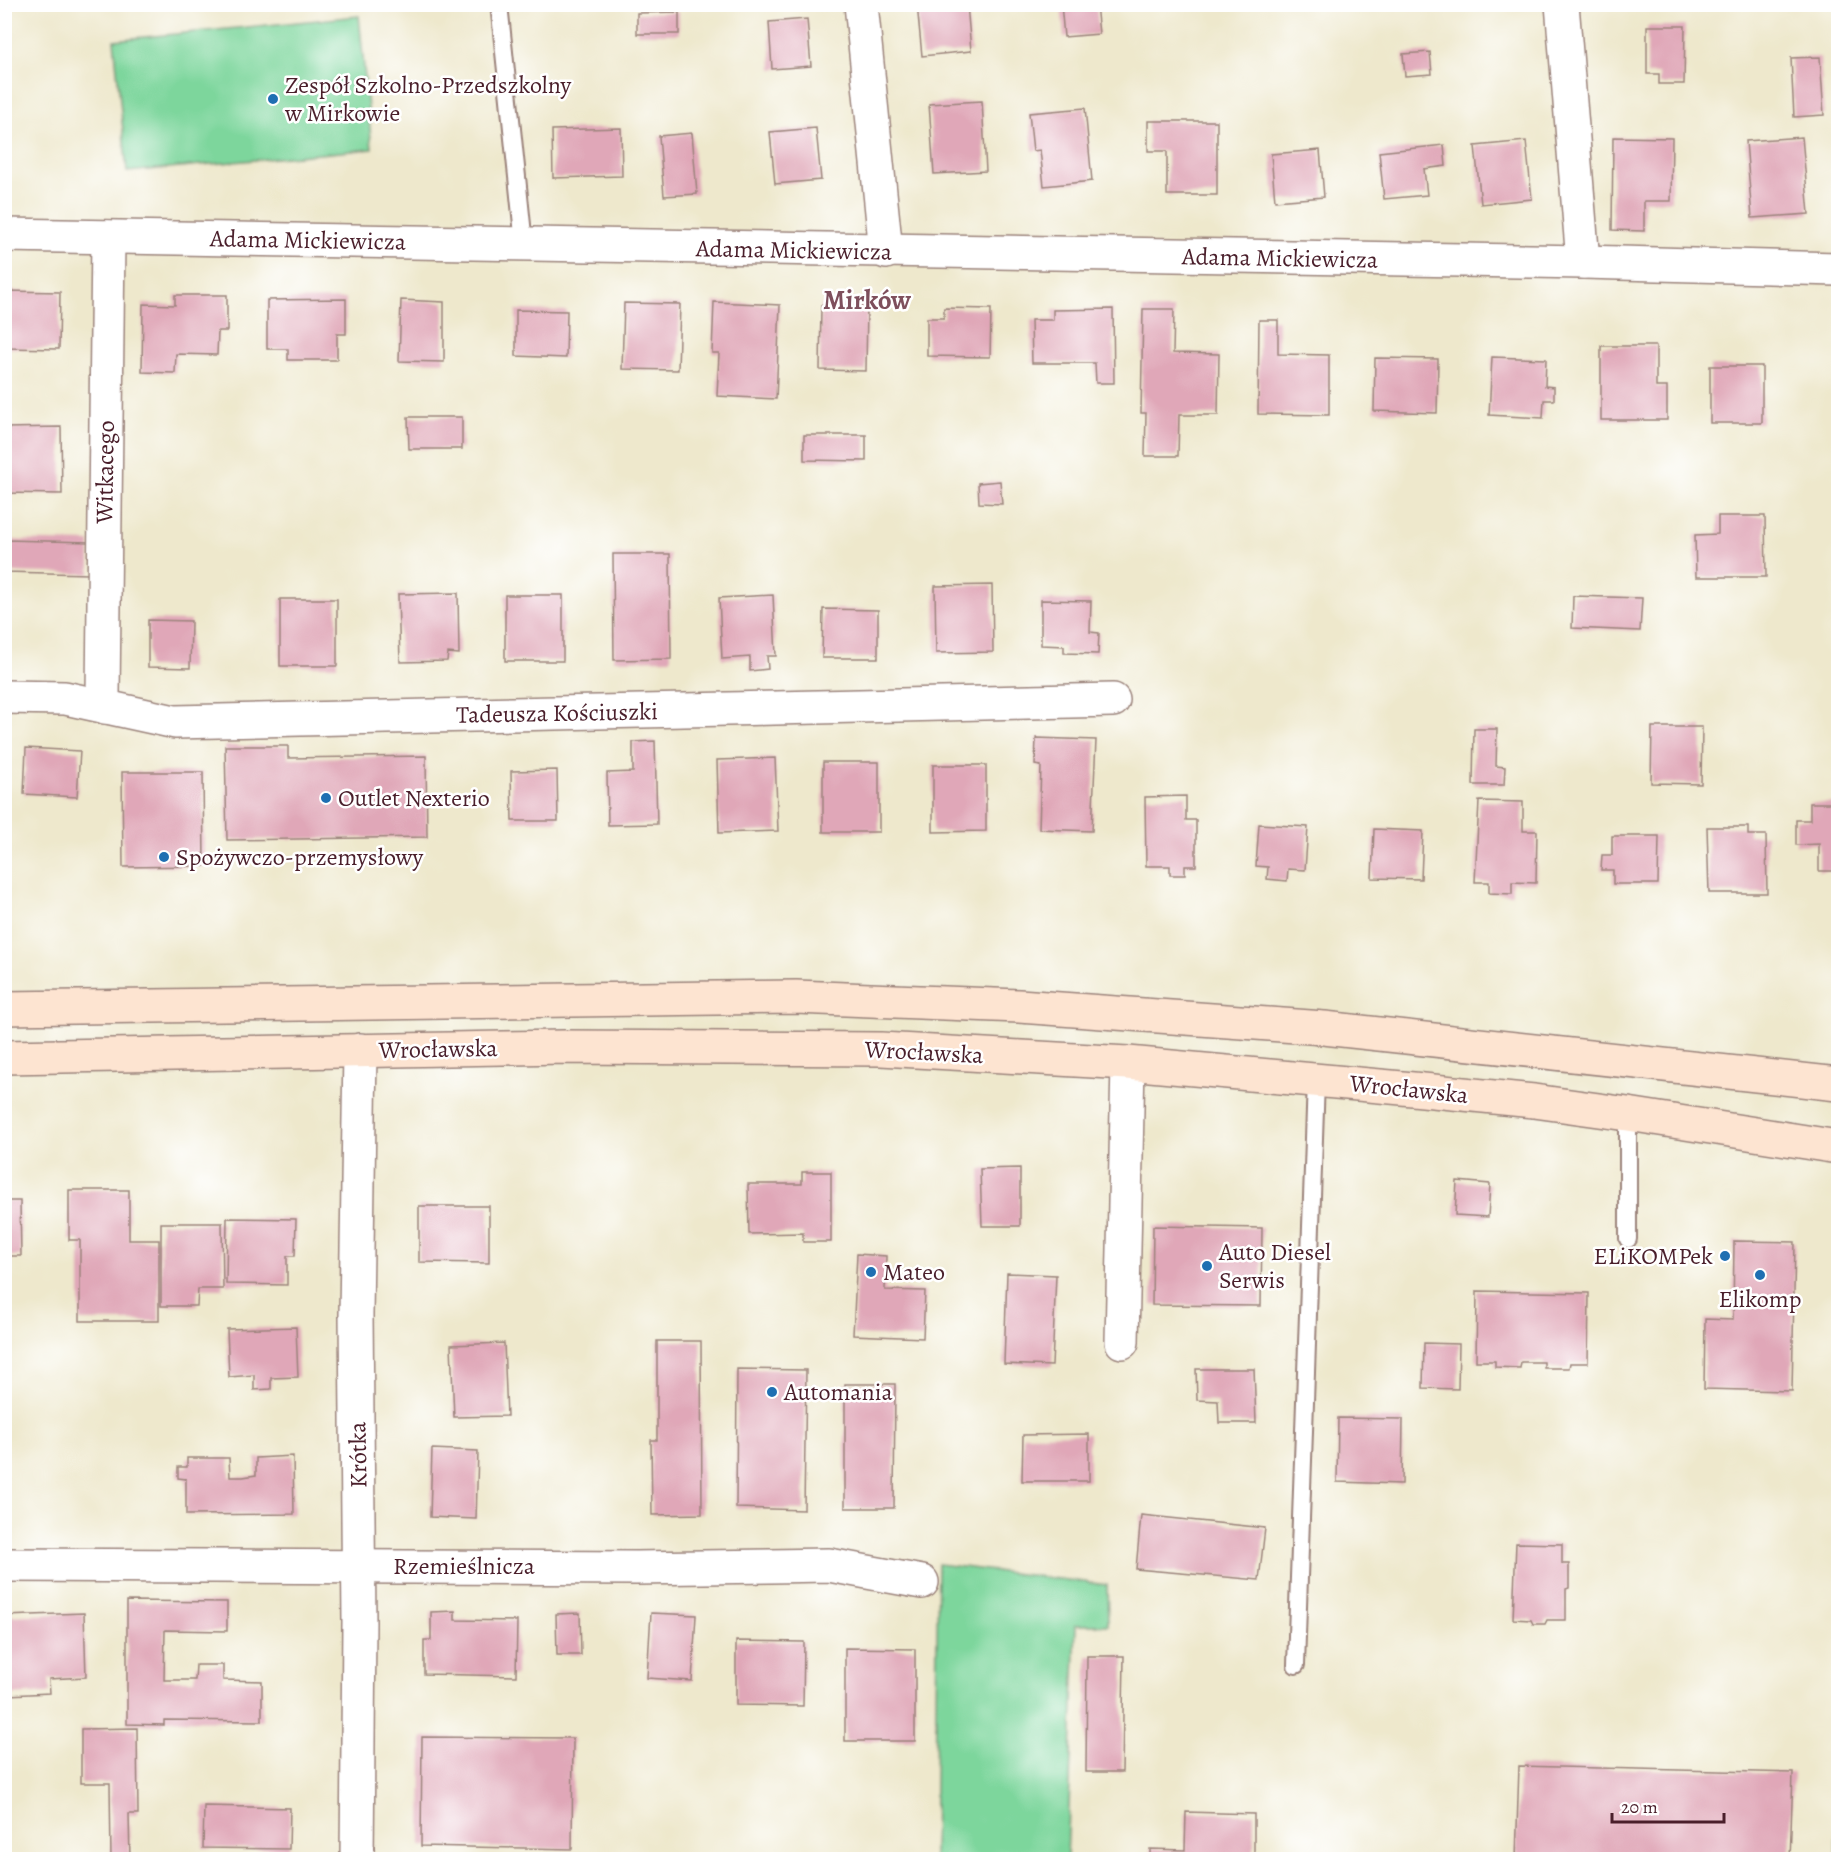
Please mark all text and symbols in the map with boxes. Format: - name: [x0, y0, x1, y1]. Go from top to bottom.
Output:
- place label: Zespół Szkolno-Przedszkolny w Mirkowie: [284, 69, 571, 129]
- marker: Zespół Szkolno-Przedszkolny w Mirkowie: [266, 92, 280, 106]
- street label: Adama Mickiewicza: [209, 222, 407, 258]
- street label: Adama Mickiewicza: [695, 232, 893, 268]
- street label: Adama Mickiewicza: [1181, 240, 1379, 276]
- district label: Mirków: [823, 282, 912, 318]
- street label: Witkacego: [88, 420, 122, 525]
- street label: Tadeusza Kościuszki: [456, 695, 658, 731]
- place label: Outlet Nexterio: [338, 782, 490, 814]
- marker: Outlet Nexterio: [319, 791, 333, 805]
- place label: Spożywczo-przemysłowy: [176, 841, 423, 873]
- marker: Spożywczo-przemysłowy: [157, 850, 171, 864]
- street label: Wrocławska: [377, 1032, 499, 1066]
- street label: Wrocławska: [863, 1033, 985, 1071]
- street label: Wrocławska: [1347, 1067, 1471, 1111]
- place label: Auto Diesel Serwis: [1218, 1236, 1331, 1296]
- place label: ELiKOMPek: [1593, 1240, 1713, 1272]
- marker: ELiKOMPek: [1718, 1249, 1732, 1263]
- place label: Mateo: [883, 1256, 945, 1288]
- marker: Auto Diesel Serwis: [1200, 1259, 1214, 1273]
- marker: Mateo: [864, 1265, 878, 1279]
- marker: Elikomp: [1753, 1268, 1767, 1282]
- place label: Elikomp: [1719, 1283, 1801, 1315]
- place label: Automania: [783, 1376, 893, 1408]
- marker: Automania: [765, 1385, 779, 1399]
- street label: Krótka: [341, 1421, 375, 1489]
- street label: Rzemieślnicza: [393, 1550, 536, 1582]
- scale bar: [1612, 1786, 1724, 1824]
- text: 20 m: [1621, 1795, 1658, 1819]

